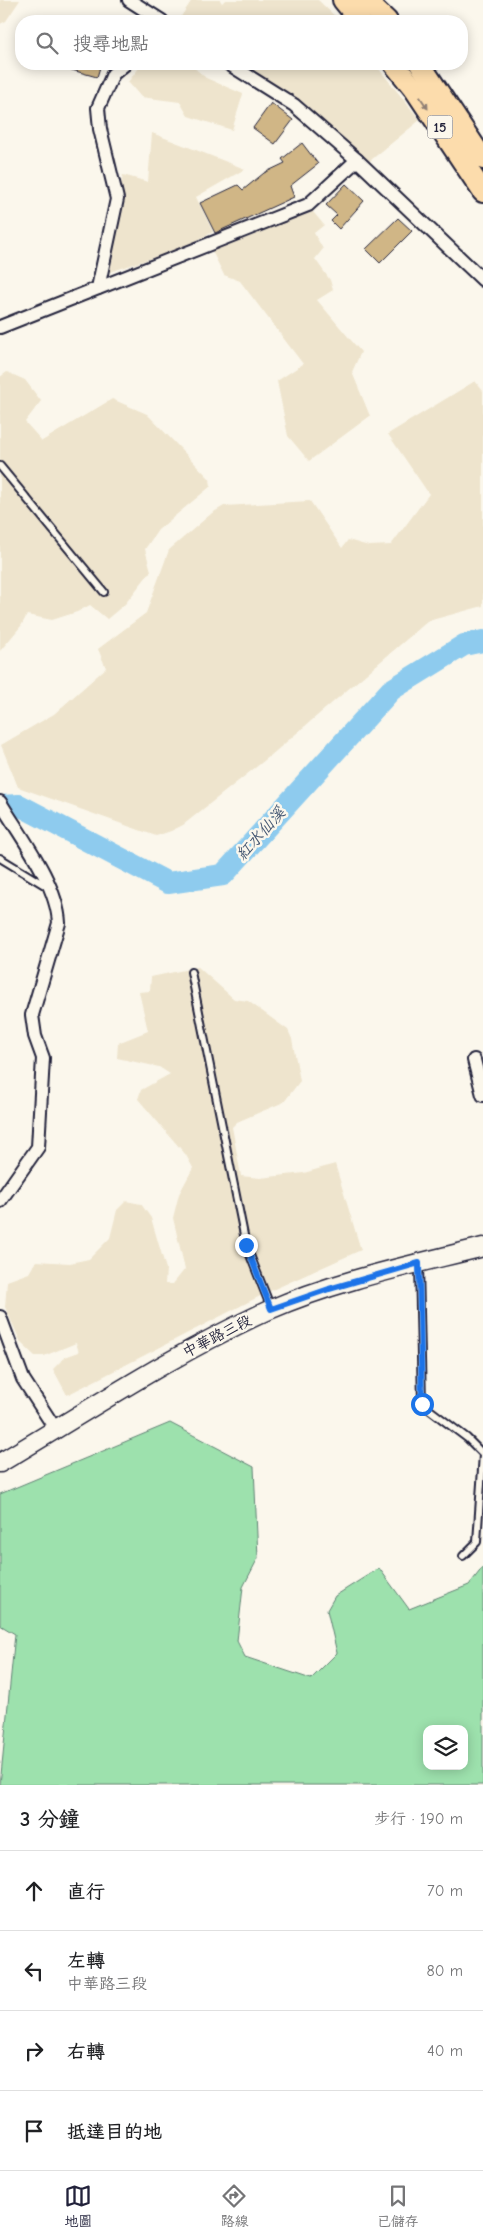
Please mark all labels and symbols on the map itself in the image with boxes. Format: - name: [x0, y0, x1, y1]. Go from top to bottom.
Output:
- one-way arrow: [419, 96, 429, 109]
- road number: 15: [428, 115, 452, 138]
- water label: 紅水仙溪: [233, 803, 290, 863]
- route end: [235, 1234, 258, 1257]
- street label: 中華路三段: [179, 1311, 255, 1361]
- route start: [411, 1393, 434, 1416]

